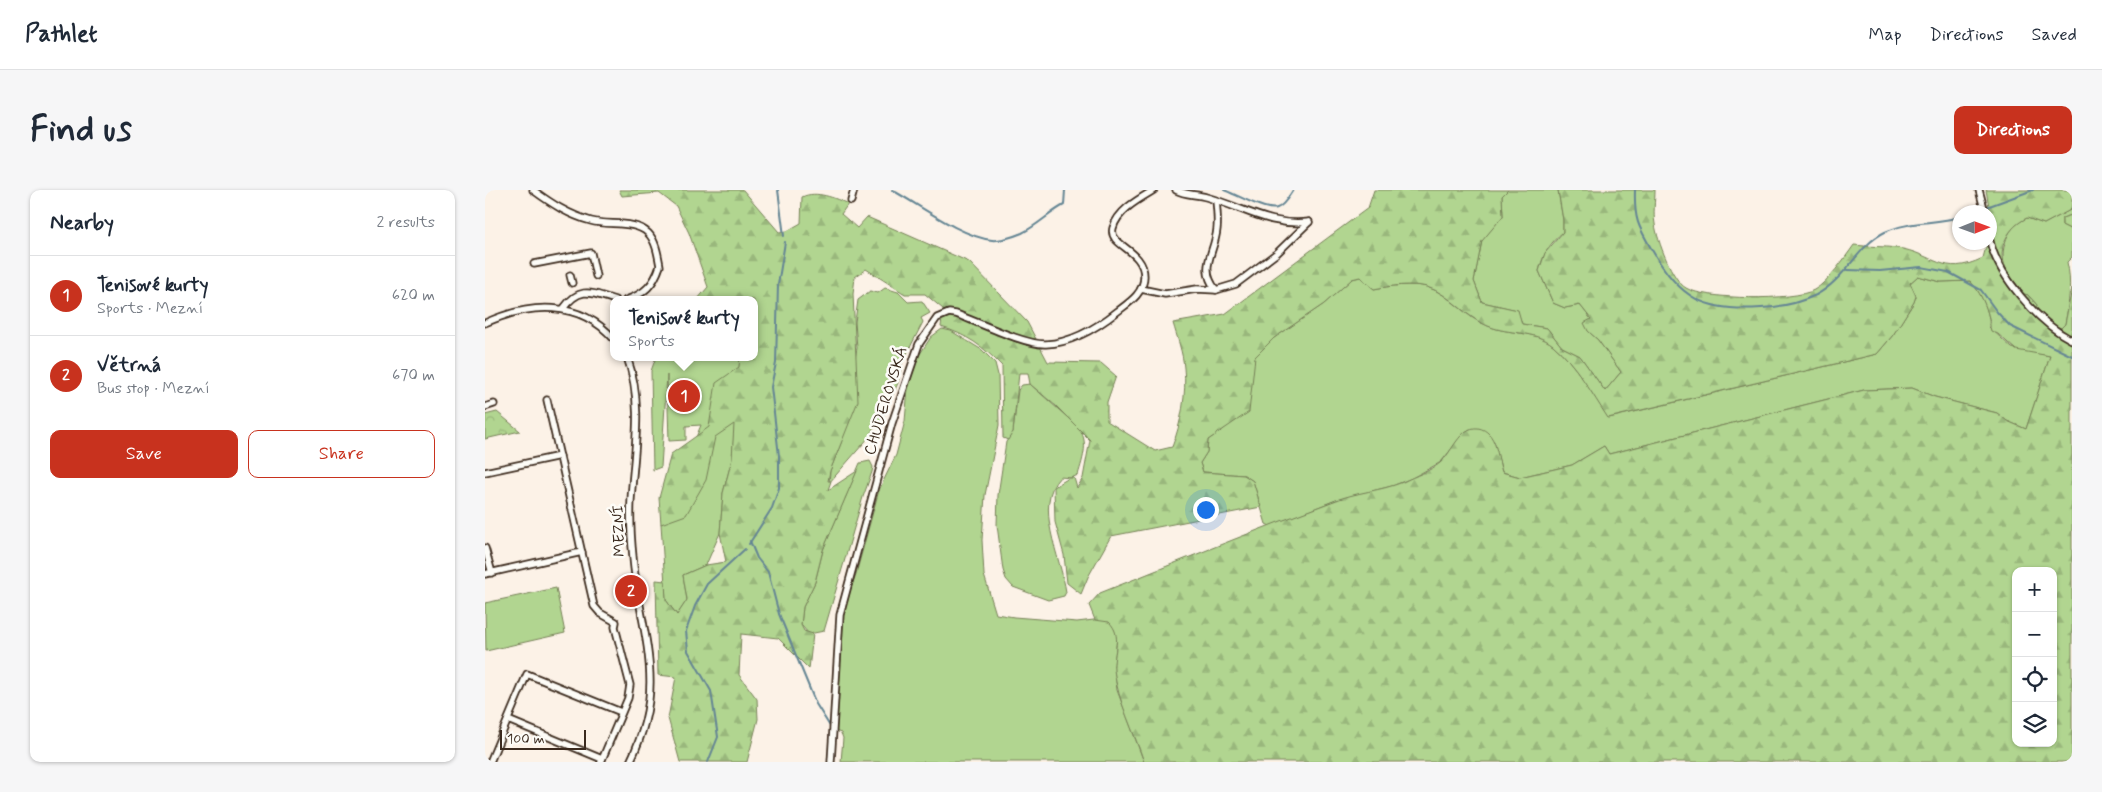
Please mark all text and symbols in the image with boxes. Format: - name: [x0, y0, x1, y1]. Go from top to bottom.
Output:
- text: Pathlet: [25, 19, 97, 50]
- text: Map: [1869, 23, 1902, 47]
- text: Directions: [1930, 23, 2004, 47]
- text: Saved: [2032, 23, 2077, 47]
- button: Directions: [1954, 106, 2072, 154]
- text: Find us: [30, 107, 132, 153]
- north arrow: [1952, 205, 1997, 250]
- text: Nearby: [50, 209, 114, 237]
- text: 2 results: [377, 212, 435, 233]
- text: Tenisové kurty: [97, 273, 209, 298]
- text: 1: [62, 285, 70, 306]
- text: 620 m: [392, 285, 435, 306]
- popup: [610, 296, 758, 361]
- text: Sports · Mezní: [97, 298, 203, 319]
- text: Tenisové kurty: [628, 306, 740, 331]
- text: Sports: [628, 331, 675, 352]
- street label: CHUDEROVSKÁ: [860, 344, 912, 458]
- text: Větrná: [97, 353, 161, 378]
- text: 2: [62, 365, 70, 386]
- text: 670 m: [392, 365, 435, 386]
- pin: 1: [668, 377, 700, 415]
- text: Bus stop · Mezní: [97, 378, 210, 399]
- button: Save: [50, 430, 238, 478]
- button: Share: [248, 430, 435, 478]
- your location: [1193, 497, 1219, 523]
- street label: MEZNÍ: [608, 505, 630, 557]
- map controls: [2012, 567, 2057, 747]
- button: +: [2012, 567, 2057, 612]
- pin: 2: [615, 572, 647, 610]
- button: −: [2012, 612, 2057, 657]
- button: locate: [2012, 657, 2057, 702]
- button: layers: [2012, 702, 2057, 747]
- scale bar: [500, 727, 586, 750]
- text: 100 m: [507, 730, 545, 748]

